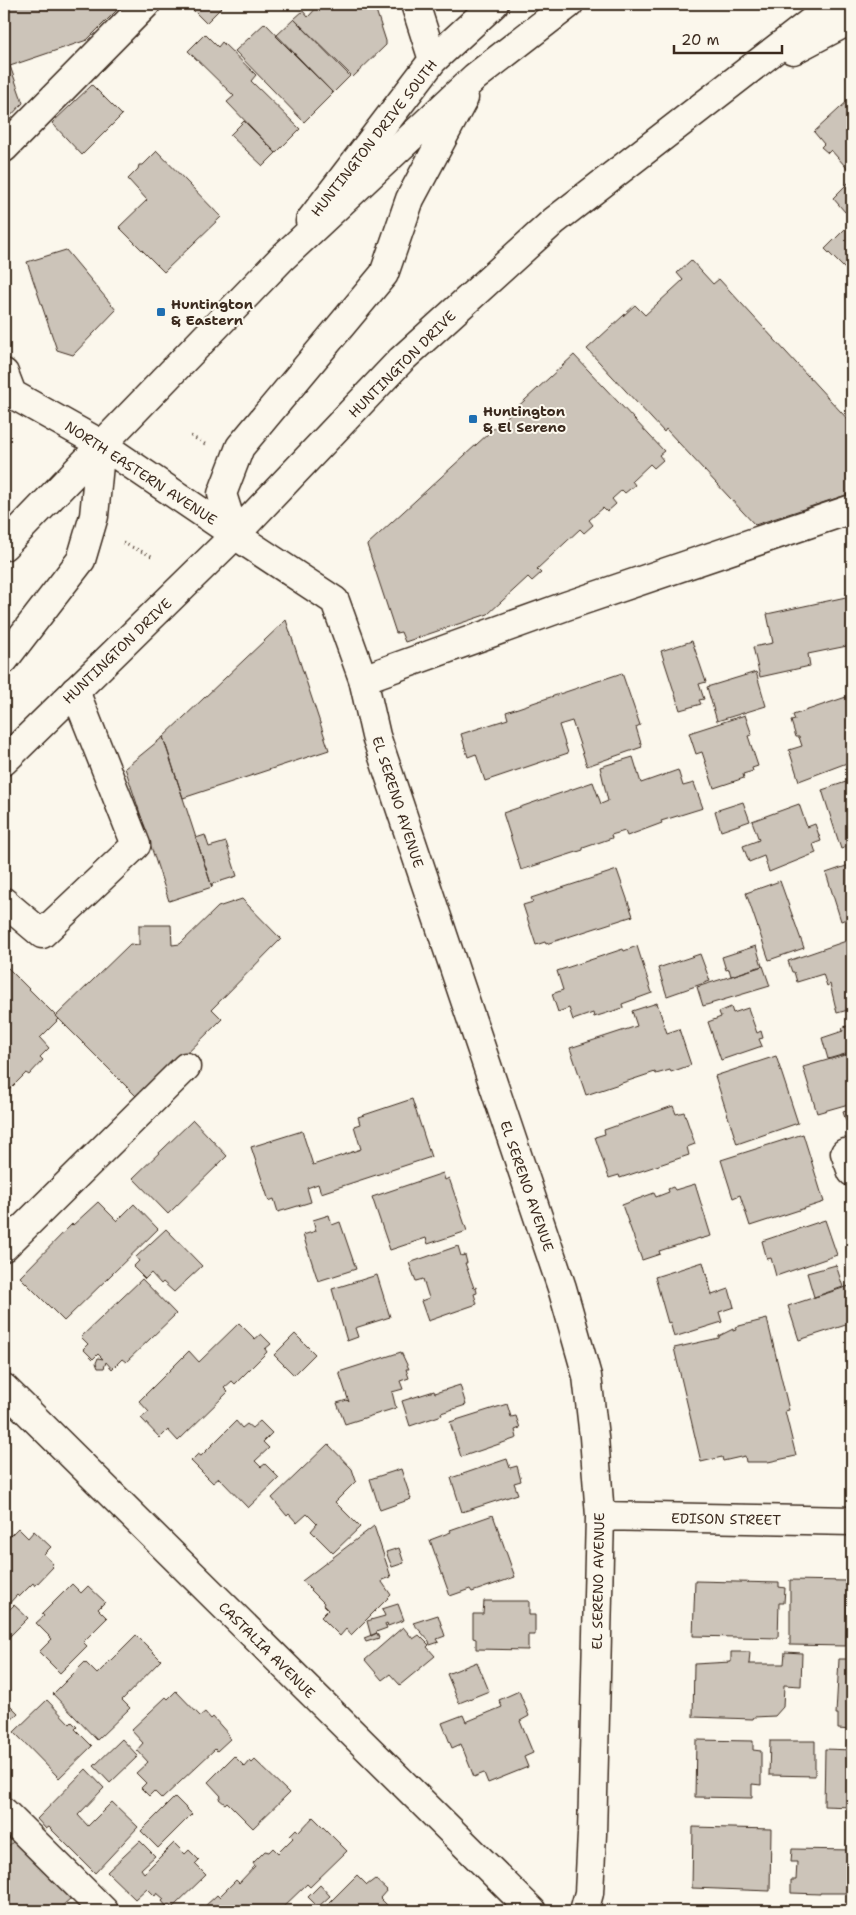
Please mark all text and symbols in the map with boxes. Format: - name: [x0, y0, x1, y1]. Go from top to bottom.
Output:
- scale bar: [674, 22, 781, 54]
- text: 20 m: [681, 30, 720, 50]
- street label: HUNTINGTON DRIVE SOUTH: [307, 56, 441, 220]
- place label: Huntington & Eastern: [171, 295, 253, 329]
- marker: Huntington & Eastern: [155, 306, 167, 318]
- street label: HUNTINGTON DRIVE: [345, 306, 460, 421]
- place label: Huntington & El Sereno: [483, 402, 566, 436]
- marker: Huntington & El Sereno: [467, 413, 479, 425]
- street label: NORTH EASTERN AVENUE: [62, 417, 221, 529]
- street label: HUNTINGTON DRIVE: [59, 594, 175, 708]
- street label: EL SERENO AVENUE: [368, 734, 428, 870]
- street label: EL SERENO AVENUE: [496, 1118, 558, 1254]
- street label: EDISON STREET: [671, 1509, 781, 1529]
- street label: EL SERENO AVENUE: [588, 1512, 608, 1650]
- street label: CASTALIA AVENUE: [215, 1598, 319, 1702]

